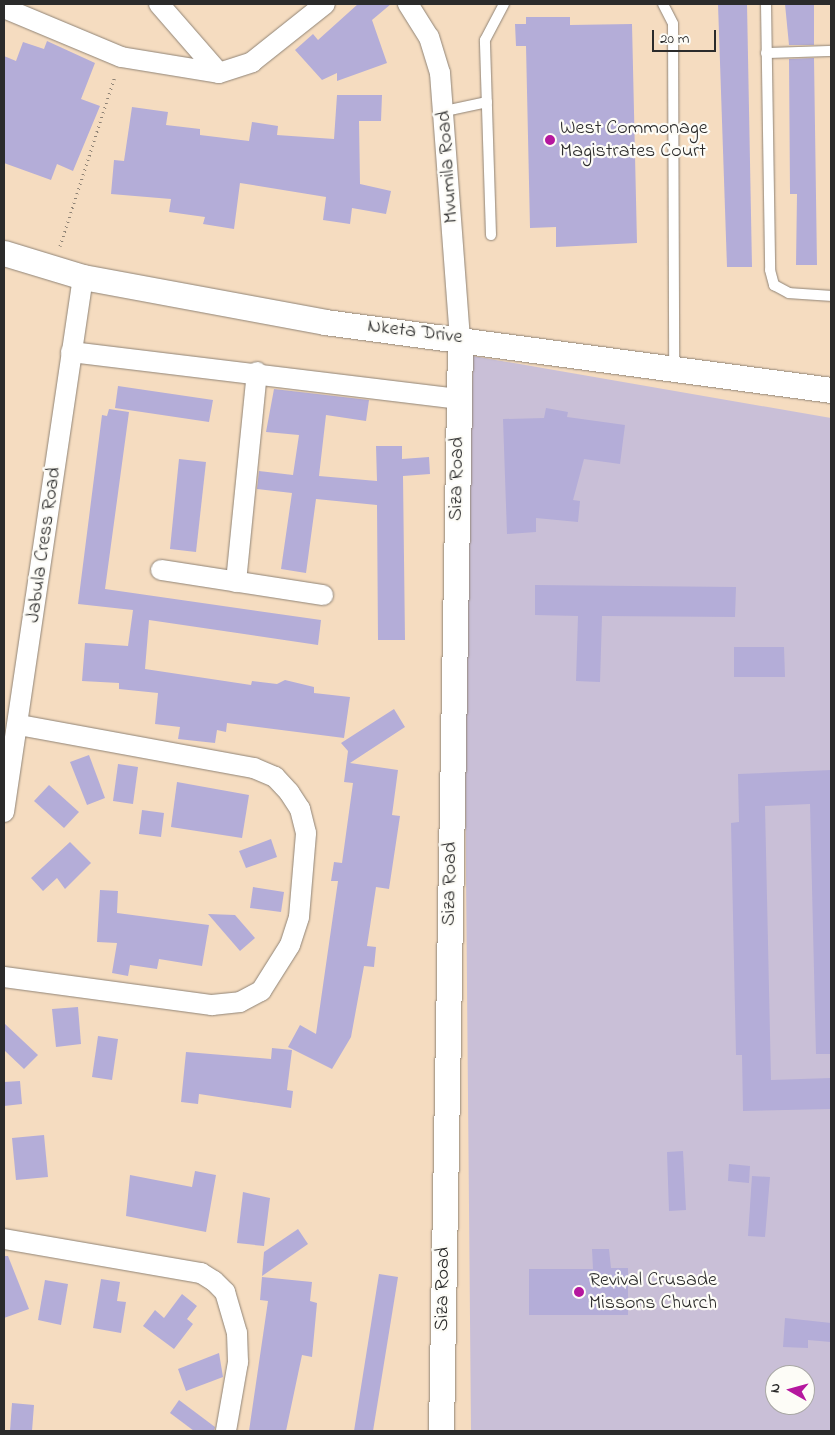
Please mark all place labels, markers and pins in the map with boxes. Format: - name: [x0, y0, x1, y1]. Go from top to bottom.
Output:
- place label: West Commonage Magistrates Court: [560, 116, 708, 163]
- marker: West Commonage Magistrates Court: [544, 134, 556, 146]
- place label: Revival Crusade Missons Church: [589, 1268, 717, 1315]
- marker: Revival Crusade Missons Church: [573, 1286, 585, 1298]

